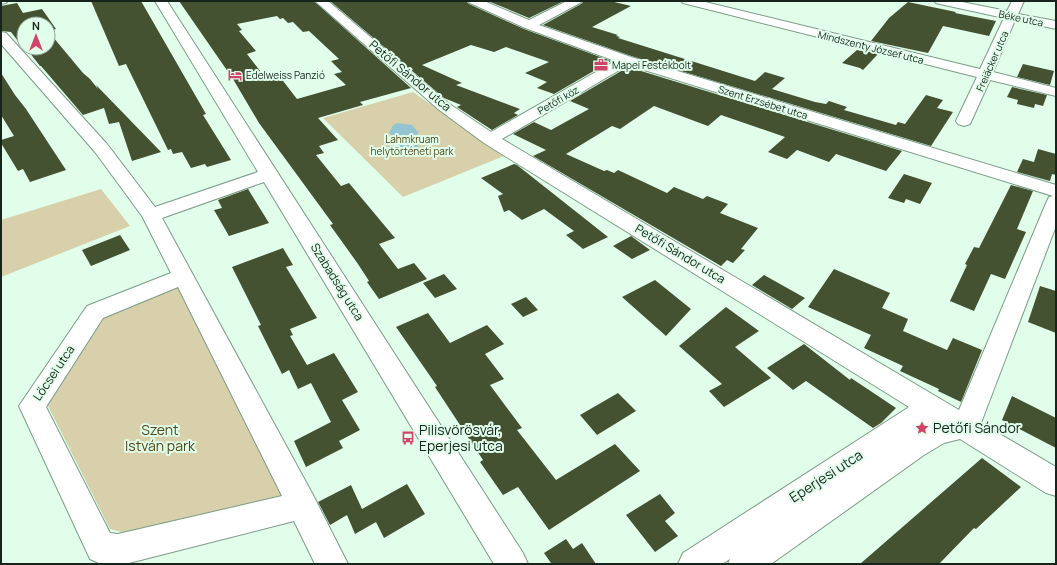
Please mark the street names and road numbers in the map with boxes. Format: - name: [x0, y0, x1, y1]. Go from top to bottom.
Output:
- street label: Béke utca: [997, 6, 1045, 30]
- street label: Mindszenty József utca: [817, 27, 925, 67]
- street label: Freiäcker utca: [972, 28, 1012, 94]
- street label: Petőfi Sándor utca: [366, 36, 455, 115]
- street label: Szent Erzsébet utca: [716, 82, 810, 122]
- street label: Petőfi köz: [535, 83, 581, 117]
- street label: Petőfi Sándor utca: [632, 220, 729, 287]
- street label: Szabadság utca: [307, 240, 368, 324]
- street label: Lőcsei utca: [29, 342, 78, 404]
- street label: Eperjesi utca: [785, 445, 866, 506]

